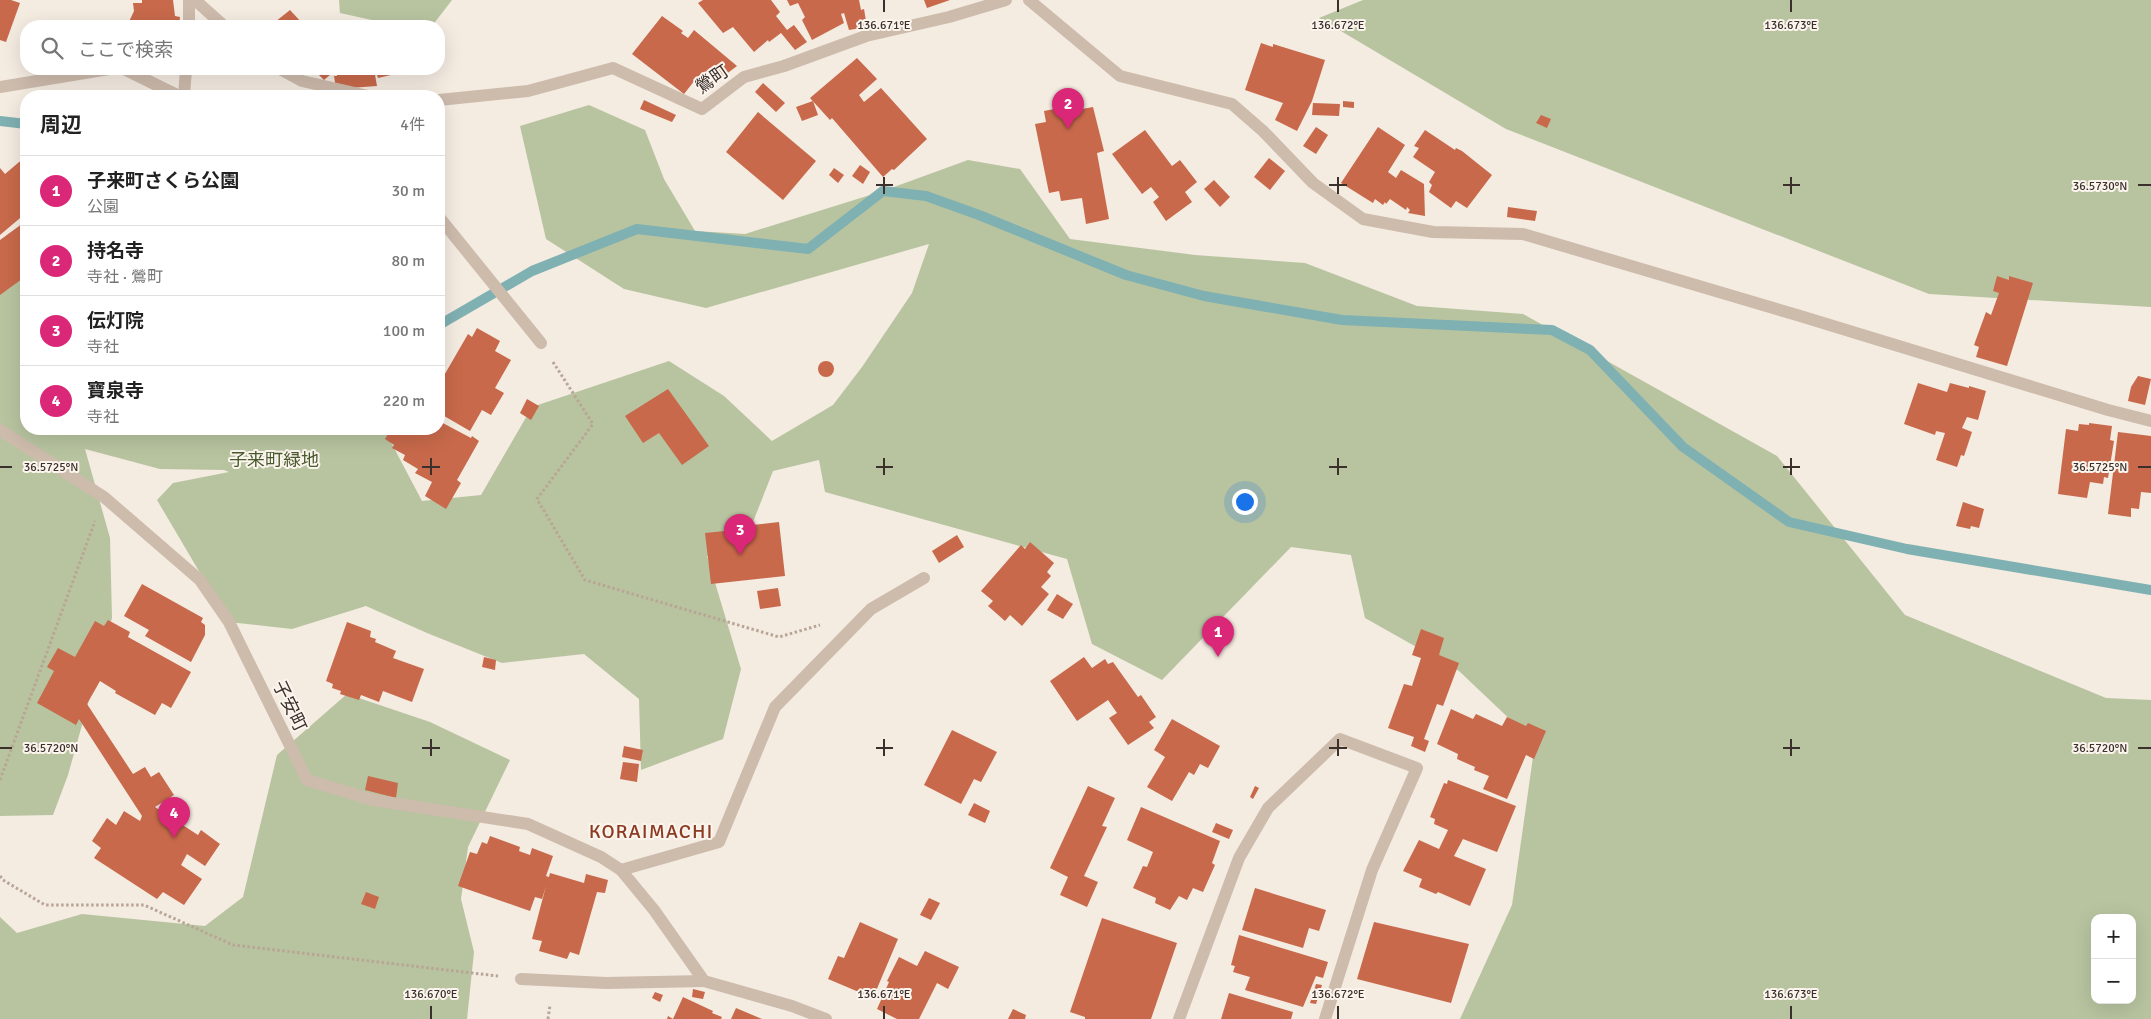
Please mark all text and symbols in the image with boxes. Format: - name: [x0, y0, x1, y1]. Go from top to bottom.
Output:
- text: 136.671°E: [857, 18, 911, 33]
- text: 136.672°E: [1311, 18, 1365, 33]
- text: 136.673°E: [1764, 18, 1818, 33]
- search box: [20, 20, 445, 75]
- icon: search: [38, 34, 66, 62]
- text: ここで検索: [78, 38, 173, 62]
- street label: 鶯町: [691, 60, 733, 98]
- pin: 2: [1052, 88, 1084, 129]
- text: 周辺: [40, 112, 82, 138]
- text: 4件: [400, 115, 425, 135]
- text: 子来町さくら公園: [87, 169, 239, 193]
- text: 36.5730°N: [2073, 179, 2127, 194]
- text: 1: [52, 181, 60, 201]
- text: 30 m: [391, 181, 425, 201]
- text: 公園: [87, 197, 119, 217]
- text: 持名寺: [87, 239, 144, 263]
- text: 2: [52, 251, 60, 271]
- text: 80 m: [391, 251, 425, 271]
- text: 寺社 · 鶯町: [87, 267, 163, 287]
- text: 伝灯院: [87, 309, 144, 333]
- text: 3: [52, 321, 60, 341]
- text: 100 m: [383, 321, 425, 341]
- text: 寺社: [87, 337, 119, 357]
- text: 寶泉寺: [87, 379, 144, 403]
- text: 4: [52, 391, 60, 411]
- text: 220 m: [383, 391, 425, 411]
- text: 寺社: [87, 407, 119, 427]
- park label: 子来町緑地: [229, 449, 319, 471]
- text: 36.5725°N: [24, 460, 78, 475]
- text: 36.5725°N: [2073, 460, 2127, 475]
- your location: [1232, 489, 1258, 515]
- pin: 3: [724, 514, 756, 555]
- pin: 1: [1202, 616, 1234, 657]
- street label: 子安町: [268, 677, 312, 735]
- text: 36.5720°N: [24, 741, 78, 756]
- text: 36.5720°N: [2073, 741, 2127, 756]
- pin: 4: [158, 797, 190, 838]
- district label: KORAIMACHI: [589, 819, 713, 844]
- map controls: [2091, 914, 2136, 1004]
- button: +: [2091, 914, 2136, 959]
- button: −: [2091, 959, 2136, 1004]
- text: 136.670°E: [404, 987, 458, 1002]
- text: 136.671°E: [857, 987, 911, 1002]
- text: 136.672°E: [1311, 987, 1365, 1002]
- text: 136.673°E: [1764, 987, 1818, 1002]

